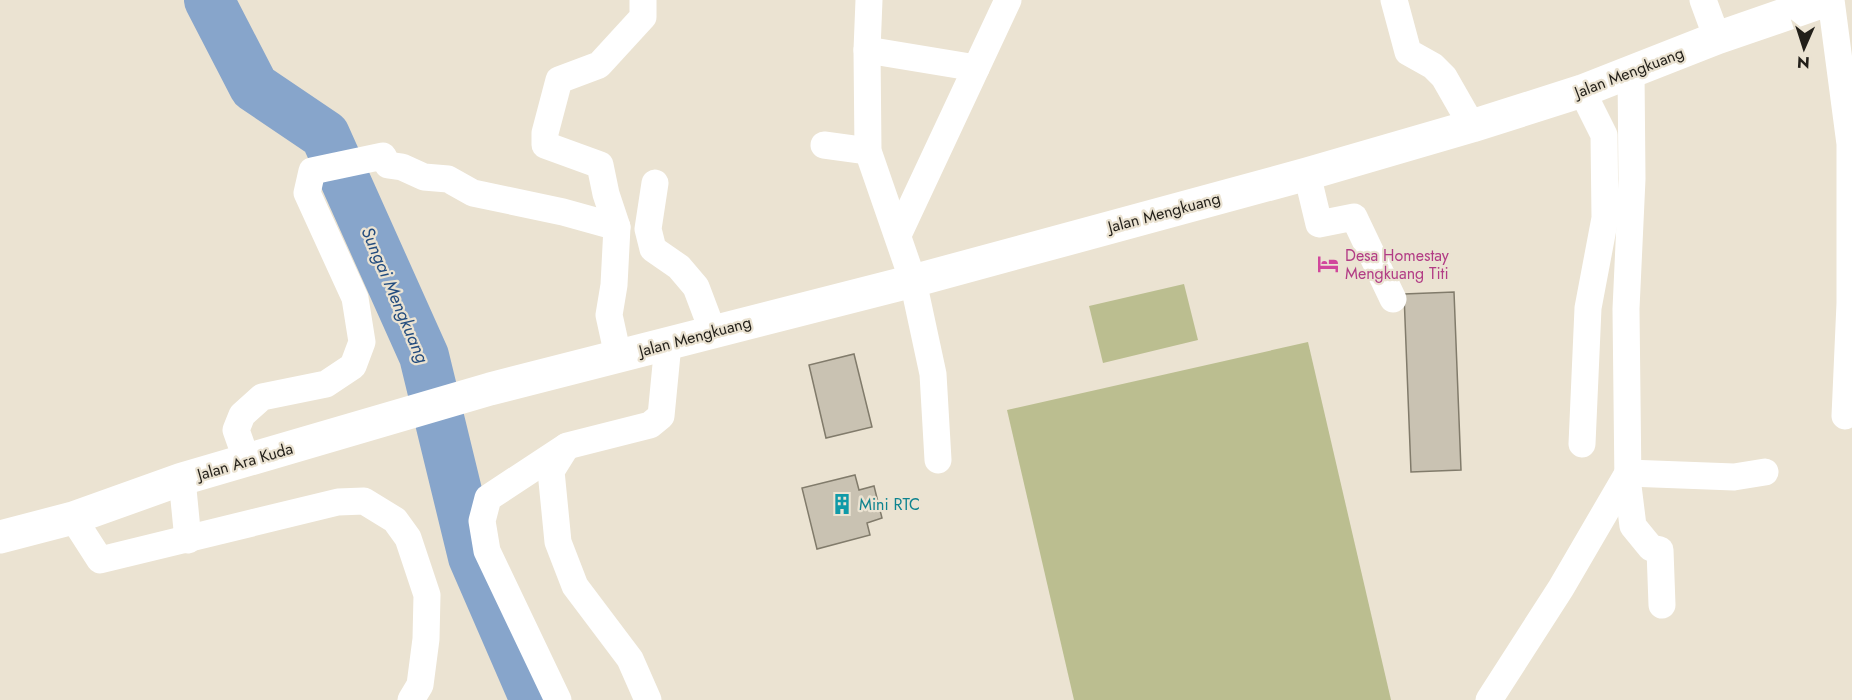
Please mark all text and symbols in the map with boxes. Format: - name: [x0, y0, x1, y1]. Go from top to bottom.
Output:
- north arrow: [1774, 18, 1834, 78]
- street label: Jalan Mengkuang: [1569, 41, 1687, 105]
- text: N: [1796, 51, 1810, 74]
- street label: Jalan Mengkuang: [1104, 186, 1223, 239]
- water label: Sungai Mengkuang: [355, 223, 435, 367]
- place label: Desa Homestay Mengkuang Titi: [1345, 244, 1450, 285]
- hotel icon: Desa Homestay Mengkuang Titi: [1316, 252, 1340, 276]
- street label: Jalan Mengkuang: [635, 310, 754, 363]
- street label: Jalan Ara Kuda: [193, 437, 296, 487]
- building icon: Mini RTC: [830, 492, 854, 516]
- place label: Mini RTC: [859, 493, 920, 516]

